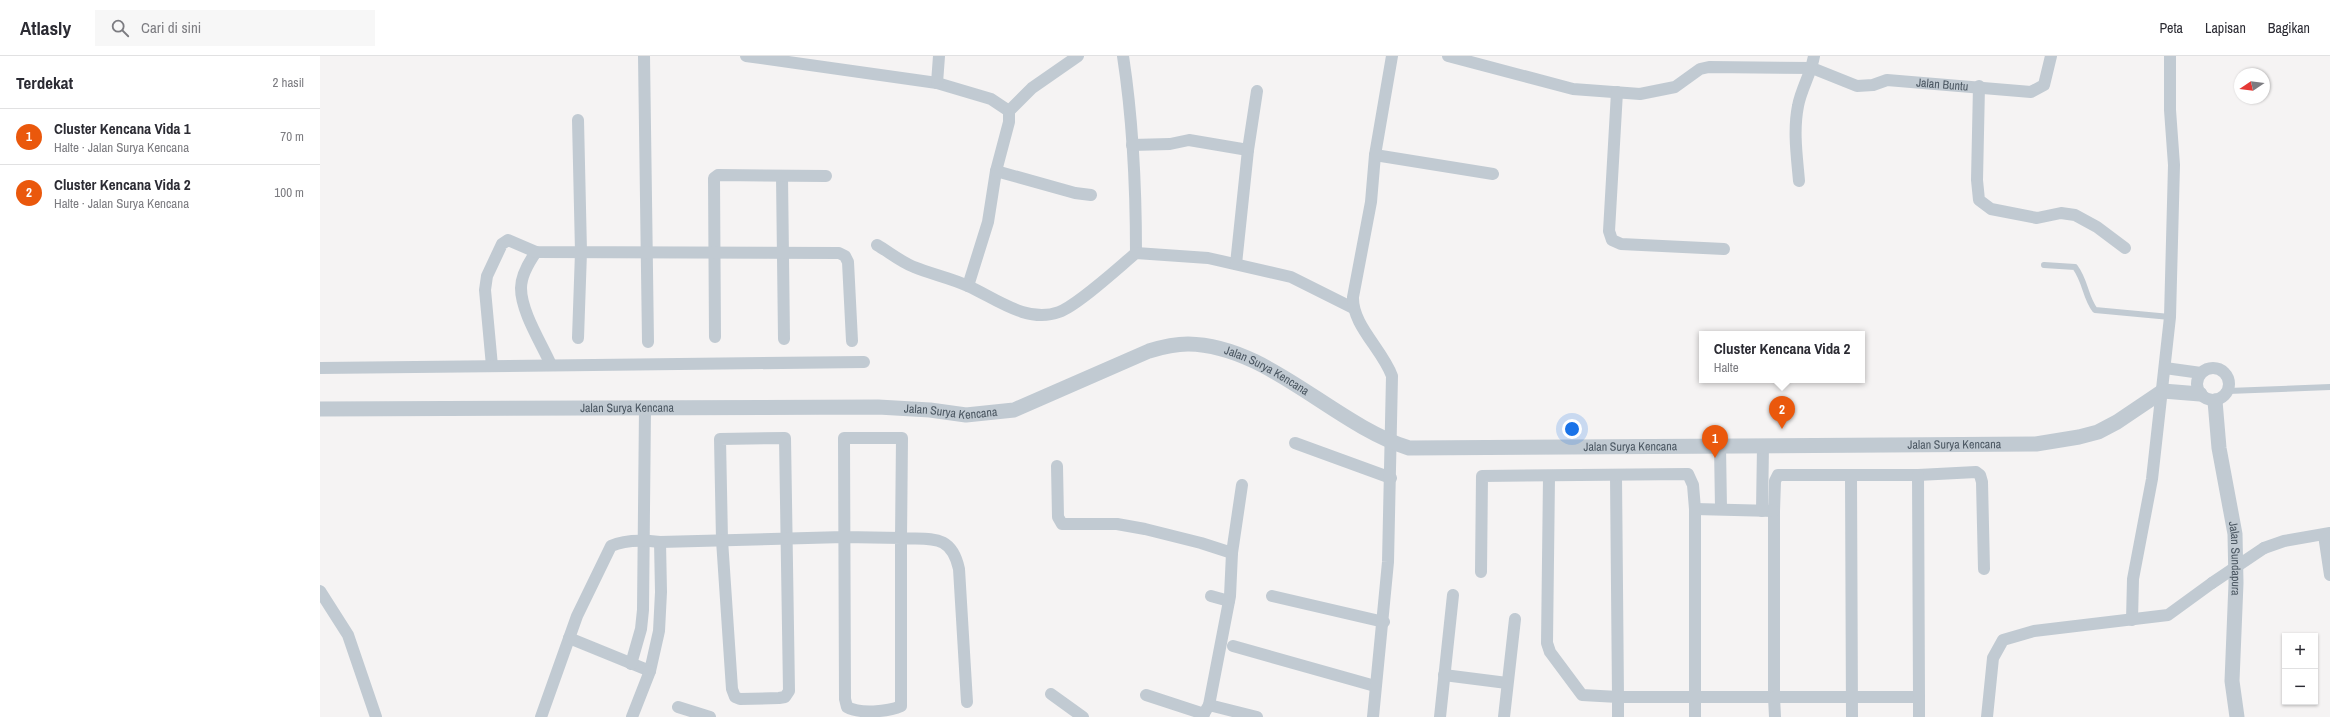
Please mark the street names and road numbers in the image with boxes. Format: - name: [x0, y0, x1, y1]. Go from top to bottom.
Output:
- street label: Jalan Buntu: [1916, 74, 1969, 95]
- street label: Jalan Surya Kencana: [1222, 342, 1313, 399]
- street label: Jalan Surya Kencana: [580, 400, 674, 416]
- street label: Jalan Surya Kencana: [904, 401, 999, 423]
- street label: Jalan Surya Kencana: [1907, 436, 2002, 453]
- street label: Jalan Surya Kencana: [1583, 438, 1678, 455]
- street label: Jalan Sundapura: [2225, 520, 2244, 596]

